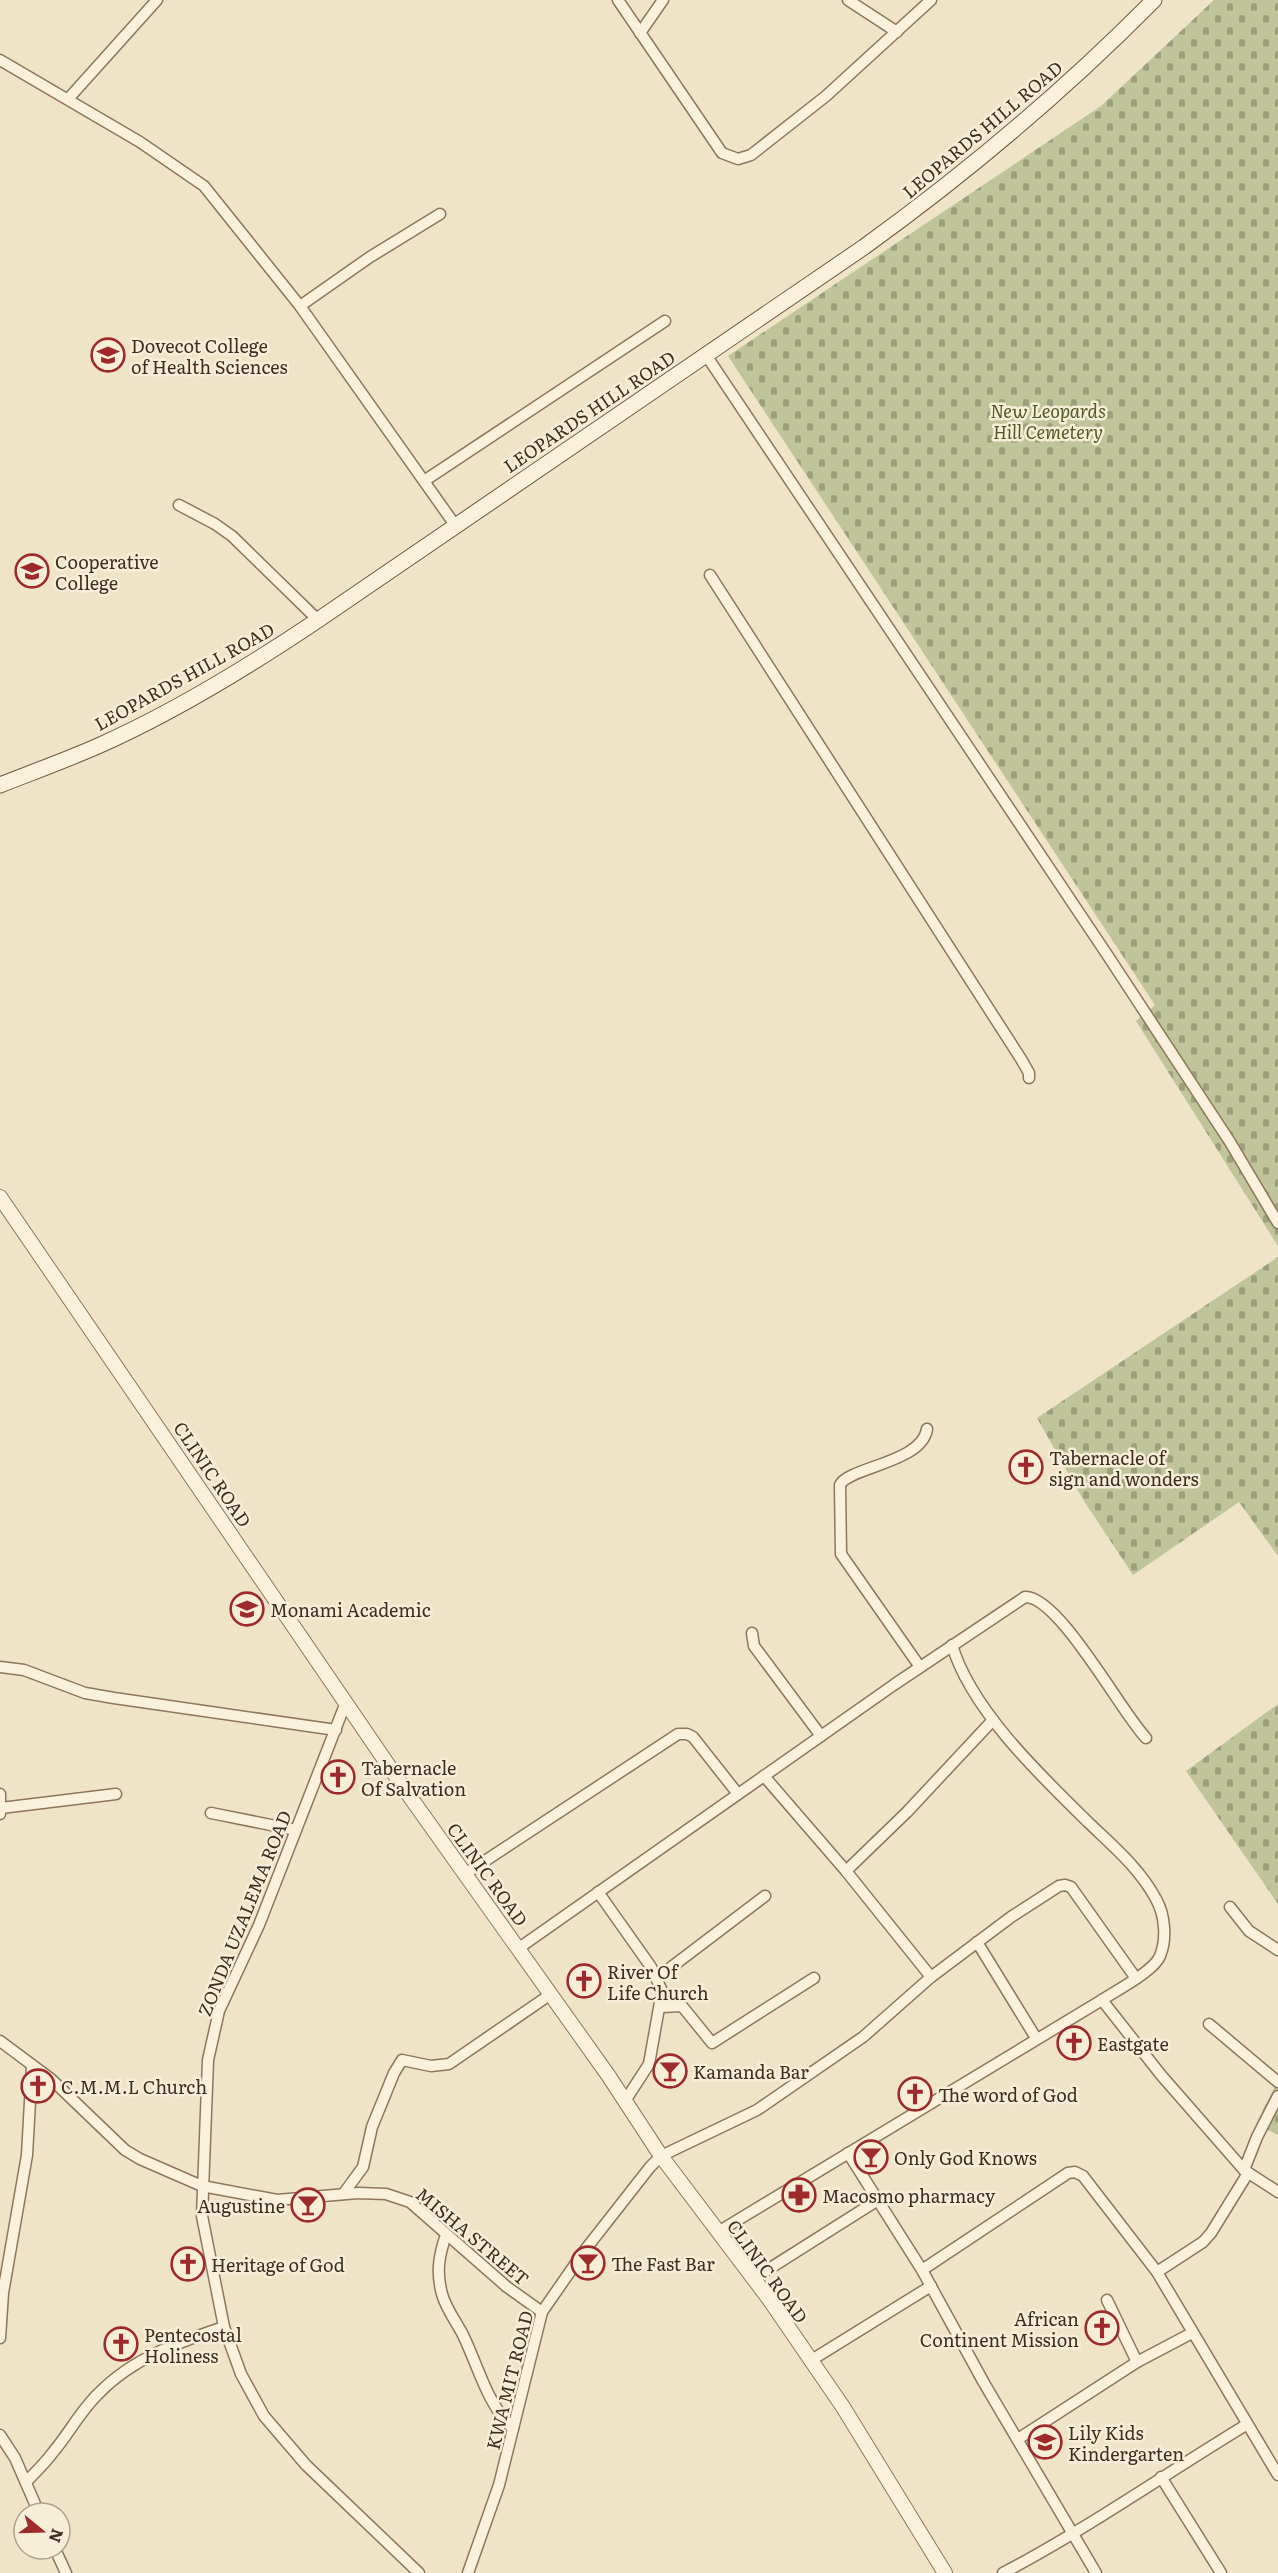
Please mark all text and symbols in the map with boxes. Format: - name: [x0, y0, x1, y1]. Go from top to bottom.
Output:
- street label: LEOPARDS HILL ROAD: [896, 54, 1068, 204]
- place label: Dovecot College of Health Sciences: [131, 332, 288, 380]
- school or university icon: Dovecot College of Health Sciences: [90, 337, 126, 373]
- street label: LEOPARDS HILL ROAD: [498, 343, 680, 479]
- park label: New Leopards Hill Cemetery: [990, 397, 1106, 445]
- place label: Cooperative College: [55, 548, 159, 596]
- school or university icon: Cooperative College: [14, 553, 50, 589]
- street label: LEOPARDS HILL ROAD: [89, 615, 279, 737]
- street label: CLINIC ROAD: [168, 1416, 258, 1532]
- place label: Tabernacle of sign and wonders: [1049, 1444, 1199, 1492]
- church icon: Tabernacle of sign and wonders: [1008, 1449, 1044, 1485]
- school or university icon: Monami Academic: [229, 1591, 265, 1627]
- place label: Monami Academic: [270, 1596, 431, 1623]
- place label: Tabernacle Of Salvation: [361, 1754, 466, 1802]
- church icon: Tabernacle Of Salvation: [320, 1759, 356, 1795]
- street label: ZONDA UZALEMA ROAD: [190, 1806, 298, 2020]
- street label: CLINIC ROAD: [441, 1817, 535, 1931]
- place label: River Of Life Church: [607, 1958, 709, 2006]
- church icon: River Of Life Church: [566, 1963, 602, 1999]
- church icon: Eastgate: [1056, 2025, 1092, 2061]
- place label: Eastgate: [1097, 2030, 1169, 2057]
- bar icon: Kamanda Bar: [652, 2053, 688, 2089]
- place label: Kamanda Bar: [693, 2058, 809, 2085]
- church icon: C.M.M.L Church: [20, 2068, 56, 2104]
- place label: C.M.M.L Church: [61, 2073, 207, 2100]
- church icon: The word of God: [897, 2076, 933, 2112]
- place label: The word of God: [938, 2081, 1078, 2108]
- bar icon: Only God Knows: [853, 2139, 889, 2175]
- place label: Only God Knows: [894, 2144, 1037, 2171]
- pharmacy icon: Macosmo pharmacy: [781, 2177, 817, 2213]
- street label: MISHA STREET: [410, 2180, 536, 2292]
- place label: Macosmo pharmacy: [822, 2182, 996, 2209]
- bar icon: Augustine: [290, 2187, 326, 2223]
- place label: Augustine: [197, 2192, 285, 2219]
- street label: CLINIC ROAD: [721, 2214, 815, 2328]
- bar icon: The Fast Bar: [570, 2245, 606, 2281]
- church icon: Heritage of God: [170, 2246, 206, 2282]
- place label: The Fast Bar: [611, 2250, 715, 2277]
- place label: Heritage of God: [211, 2251, 345, 2278]
- place label: African Continent Mission: [920, 2305, 1079, 2353]
- street label: KWA MIT ROAD: [479, 2308, 539, 2452]
- church icon: African Continent Mission: [1084, 2310, 1120, 2346]
- place label: Pentecostal Holiness: [144, 2321, 242, 2369]
- church icon: Pentecostal Holiness: [103, 2326, 139, 2362]
- place label: Lily Kids Kindergarten: [1068, 2419, 1184, 2467]
- school or university icon: Lily Kids Kindergarten: [1027, 2424, 1063, 2460]
- north arrow: [12, 2501, 72, 2561]
- text: N: [44, 2526, 71, 2546]

